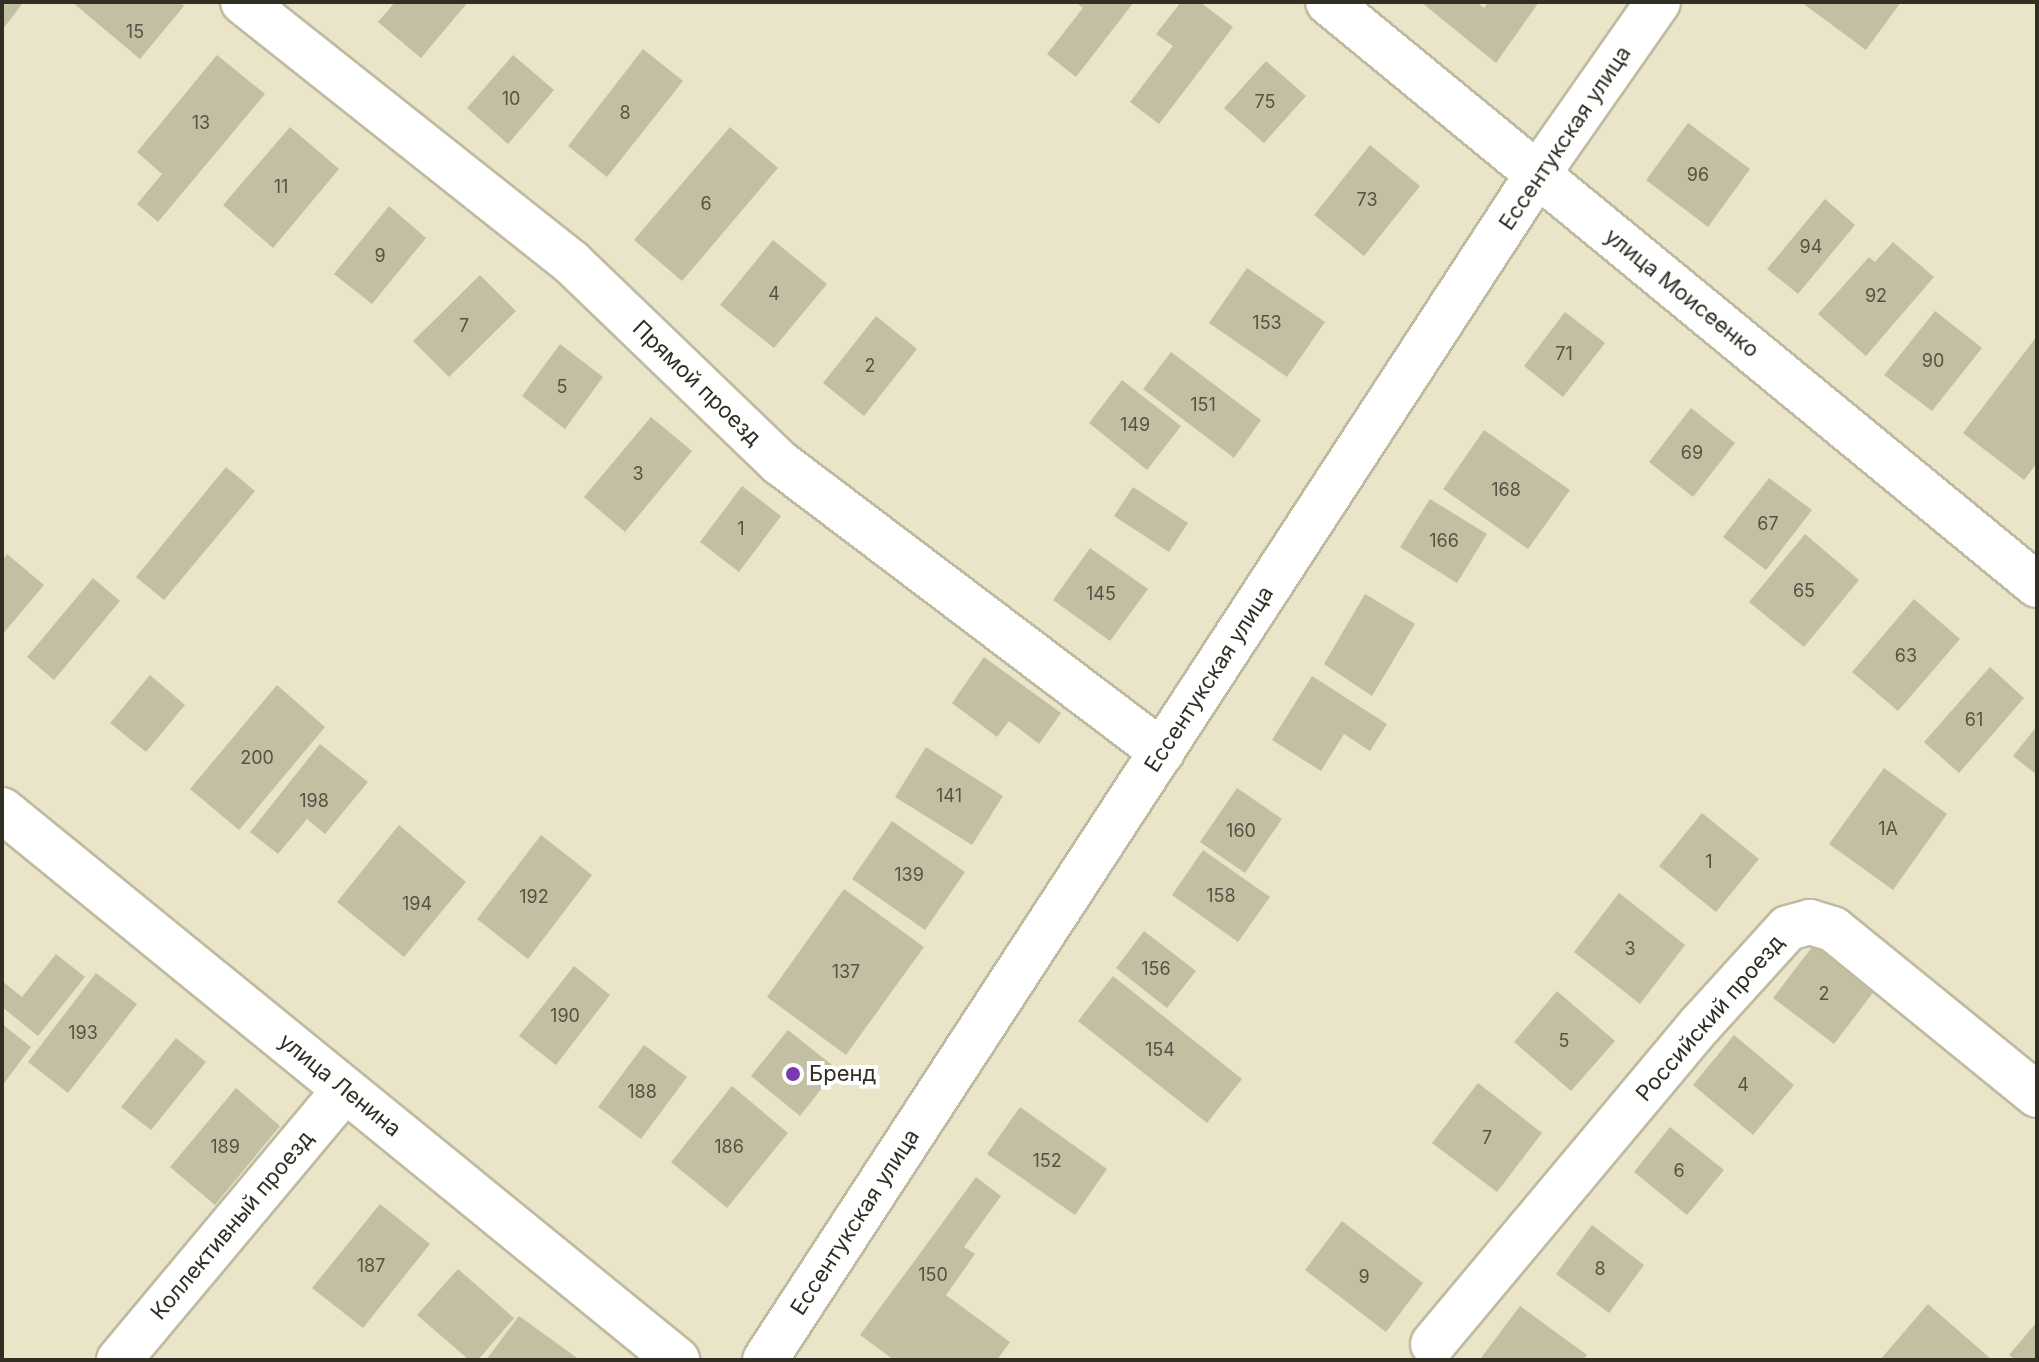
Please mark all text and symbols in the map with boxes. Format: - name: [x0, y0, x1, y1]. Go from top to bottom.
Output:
- house number: 15: [126, 21, 144, 43]
- street label: Ессентукская улица: [1494, 41, 1636, 235]
- house number: 10: [502, 88, 520, 110]
- house number: 75: [1255, 91, 1275, 113]
- house number: 8: [619, 102, 631, 124]
- house number: 13: [192, 112, 210, 134]
- house number: 96: [1687, 164, 1709, 186]
- house number: 11: [274, 176, 288, 198]
- house number: 73: [1356, 189, 1378, 211]
- house number: 6: [700, 193, 712, 215]
- street label: улица Моисеенко: [1600, 223, 1764, 363]
- house number: 94: [1800, 236, 1822, 258]
- house number: 9: [374, 245, 386, 267]
- house number: 4: [768, 283, 780, 305]
- house number: 92: [1865, 285, 1887, 307]
- house number: 153: [1252, 312, 1282, 334]
- house number: 7: [459, 315, 469, 337]
- street label: Прямой проезд: [627, 315, 767, 451]
- house number: 71: [1555, 343, 1573, 365]
- house number: 90: [1922, 350, 1944, 372]
- house number: 2: [865, 355, 875, 377]
- house number: 5: [557, 376, 567, 398]
- house number: 151: [1190, 394, 1216, 416]
- house number: 149: [1120, 414, 1150, 436]
- house number: 69: [1681, 442, 1703, 464]
- house number: 3: [632, 463, 644, 485]
- house number: 168: [1491, 479, 1521, 501]
- house number: 67: [1757, 513, 1779, 535]
- house number: 1: [737, 518, 745, 540]
- house number: 166: [1429, 530, 1459, 552]
- house number: 65: [1793, 580, 1815, 602]
- street label: Ессентукская улица: [1139, 581, 1279, 777]
- house number: 145: [1086, 583, 1116, 605]
- house number: 63: [1895, 645, 1917, 667]
- house number: 61: [1965, 709, 1983, 731]
- house number: 200: [240, 747, 274, 769]
- house number: 141: [936, 785, 962, 807]
- house number: 198: [299, 790, 329, 812]
- house number: 1А: [1878, 818, 1898, 840]
- house number: 160: [1226, 820, 1256, 842]
- house number: 1: [1705, 851, 1713, 873]
- house number: 139: [894, 864, 924, 886]
- house number: 158: [1206, 885, 1236, 907]
- house number: 192: [519, 886, 549, 908]
- house number: 194: [402, 893, 432, 915]
- street label: Российский проезд: [1630, 929, 1790, 1107]
- house number: 3: [1624, 938, 1636, 960]
- house number: 156: [1141, 958, 1171, 980]
- house number: 137: [832, 961, 860, 983]
- house number: 2: [1819, 983, 1829, 1005]
- house number: 190: [550, 1005, 580, 1027]
- house number: 193: [68, 1022, 98, 1044]
- street label: улица Ленина: [274, 1028, 406, 1142]
- house number: 5: [1559, 1030, 1569, 1052]
- house number: 154: [1145, 1039, 1175, 1061]
- place label: Бренд: [809, 1061, 876, 1087]
- marker: Бренд: [784, 1065, 802, 1083]
- house number: 4: [1737, 1074, 1749, 1096]
- house number: 188: [627, 1081, 657, 1103]
- street label: Ессентукская улица: [785, 1124, 925, 1320]
- street label: Коллективный проезд: [145, 1125, 319, 1325]
- house number: 7: [1482, 1127, 1492, 1149]
- house number: 189: [210, 1136, 240, 1158]
- house number: 186: [714, 1136, 744, 1158]
- house number: 152: [1032, 1150, 1062, 1172]
- house number: 6: [1673, 1160, 1685, 1182]
- house number: 187: [357, 1255, 385, 1277]
- house number: 8: [1594, 1258, 1606, 1280]
- house number: 150: [918, 1264, 948, 1286]
- house number: 9: [1358, 1266, 1370, 1288]

